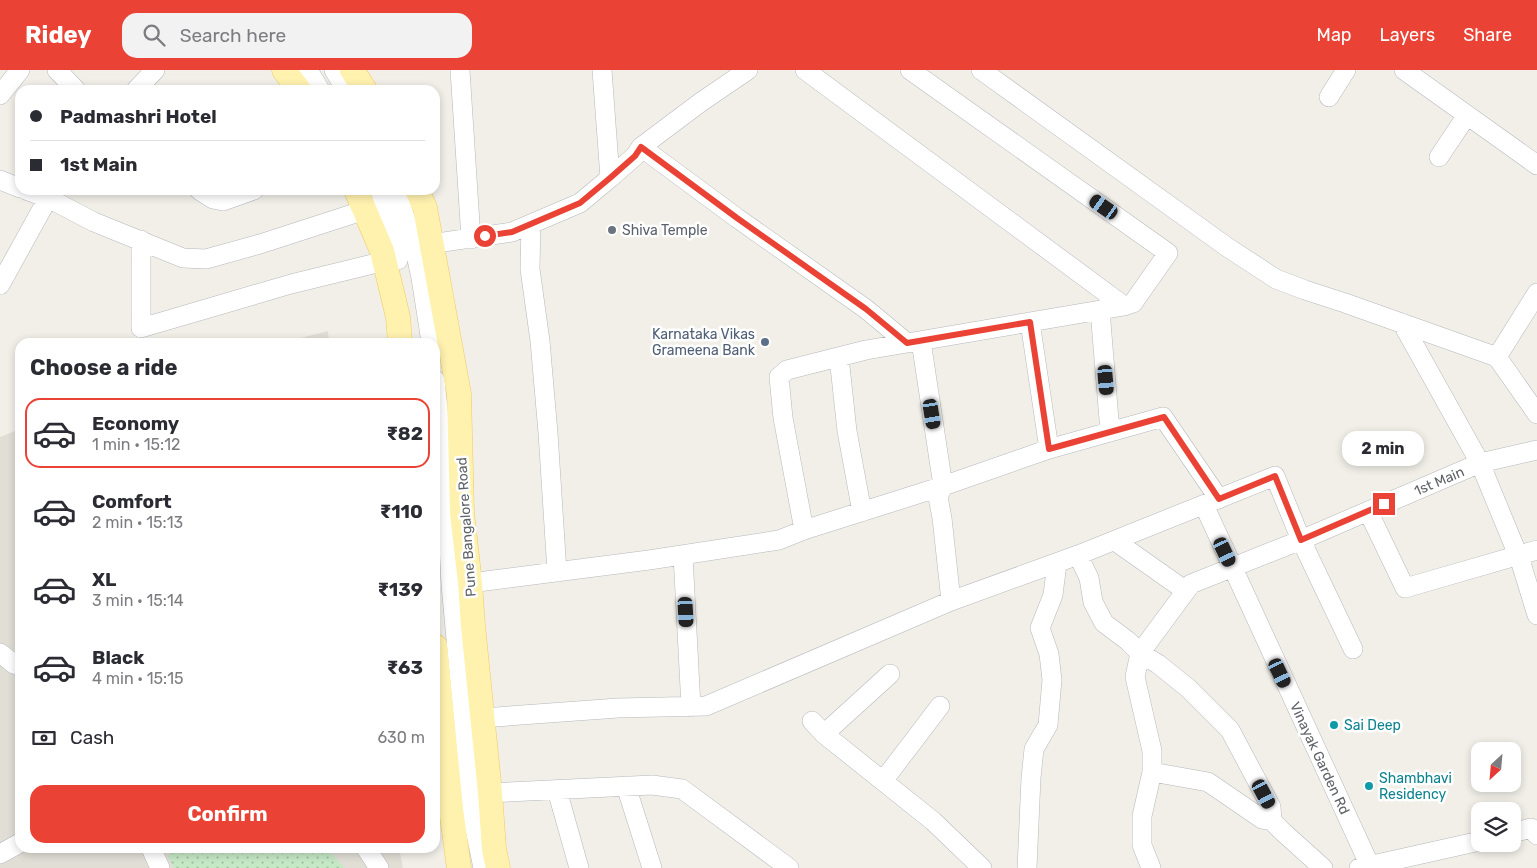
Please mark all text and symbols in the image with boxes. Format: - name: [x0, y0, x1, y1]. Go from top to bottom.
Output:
- search box: [122, 13, 472, 58]
- text: Ridey: [25, 21, 92, 49]
- icon: search: [140, 21, 168, 49]
- text: Search here: [180, 24, 286, 47]
- text: Map: [1317, 24, 1352, 46]
- text: Layers: [1380, 24, 1435, 46]
- text: Share: [1463, 24, 1512, 46]
- text: Padmashri Hotel: [60, 105, 217, 128]
- text: 1st Main: [60, 153, 137, 176]
- car: [1087, 192, 1120, 222]
- place label: Shiva Temple: [622, 222, 708, 239]
- marker: Shiva Temple: [606, 224, 618, 236]
- route start: [474, 225, 496, 247]
- place label: Karnataka Vikas Grameena Bank: [652, 326, 756, 359]
- marker: Karnataka Vikas Grameena Bank: [759, 336, 771, 348]
- text: Choose a ride: [30, 354, 177, 381]
- car: [1097, 364, 1114, 396]
- car: [922, 398, 941, 430]
- icon: car: [32, 411, 77, 456]
- text: Economy: [92, 412, 179, 435]
- text: ₹82: [386, 422, 423, 445]
- callout: 2 min: [1343, 432, 1425, 466]
- text: 1 min · 15:12: [92, 435, 180, 454]
- text: 2 min: [1361, 439, 1405, 458]
- street label: Pune Bangalore Road: [453, 457, 480, 597]
- street label: 1st Main: [1412, 463, 1467, 500]
- icon: car: [32, 489, 77, 534]
- text: Comfort: [92, 490, 172, 513]
- route end: [1373, 493, 1395, 515]
- text: ₹110: [380, 500, 423, 523]
- text: 2 min · 15:13: [92, 513, 183, 532]
- car: [1211, 535, 1238, 569]
- icon: car: [32, 567, 77, 612]
- text: XL: [92, 568, 116, 591]
- text: ₹139: [377, 578, 423, 601]
- text: 3 min · 15:14: [92, 591, 184, 610]
- car: [677, 597, 694, 627]
- icon: car: [32, 645, 77, 690]
- text: Black: [92, 646, 144, 669]
- text: ₹63: [387, 656, 423, 679]
- car: [1266, 656, 1293, 690]
- text: 4 min · 15:15: [92, 669, 184, 688]
- street label: Vinayak Garden Rd: [1286, 699, 1353, 817]
- place label: Sai Deep: [1344, 717, 1401, 734]
- marker: Sai Deep: [1328, 719, 1340, 731]
- icon: cash: [30, 724, 58, 752]
- text: Cash: [70, 726, 114, 749]
- text: 630 m: [377, 728, 425, 747]
- north arrow: [1471, 742, 1521, 792]
- map controls: [1471, 742, 1521, 852]
- place label: Shambhavi Residency: [1379, 770, 1452, 803]
- car: [1250, 777, 1277, 811]
- marker: Shambhavi Residency: [1363, 780, 1375, 792]
- button: Confirm: [30, 785, 425, 843]
- button: layers: [1471, 802, 1521, 852]

